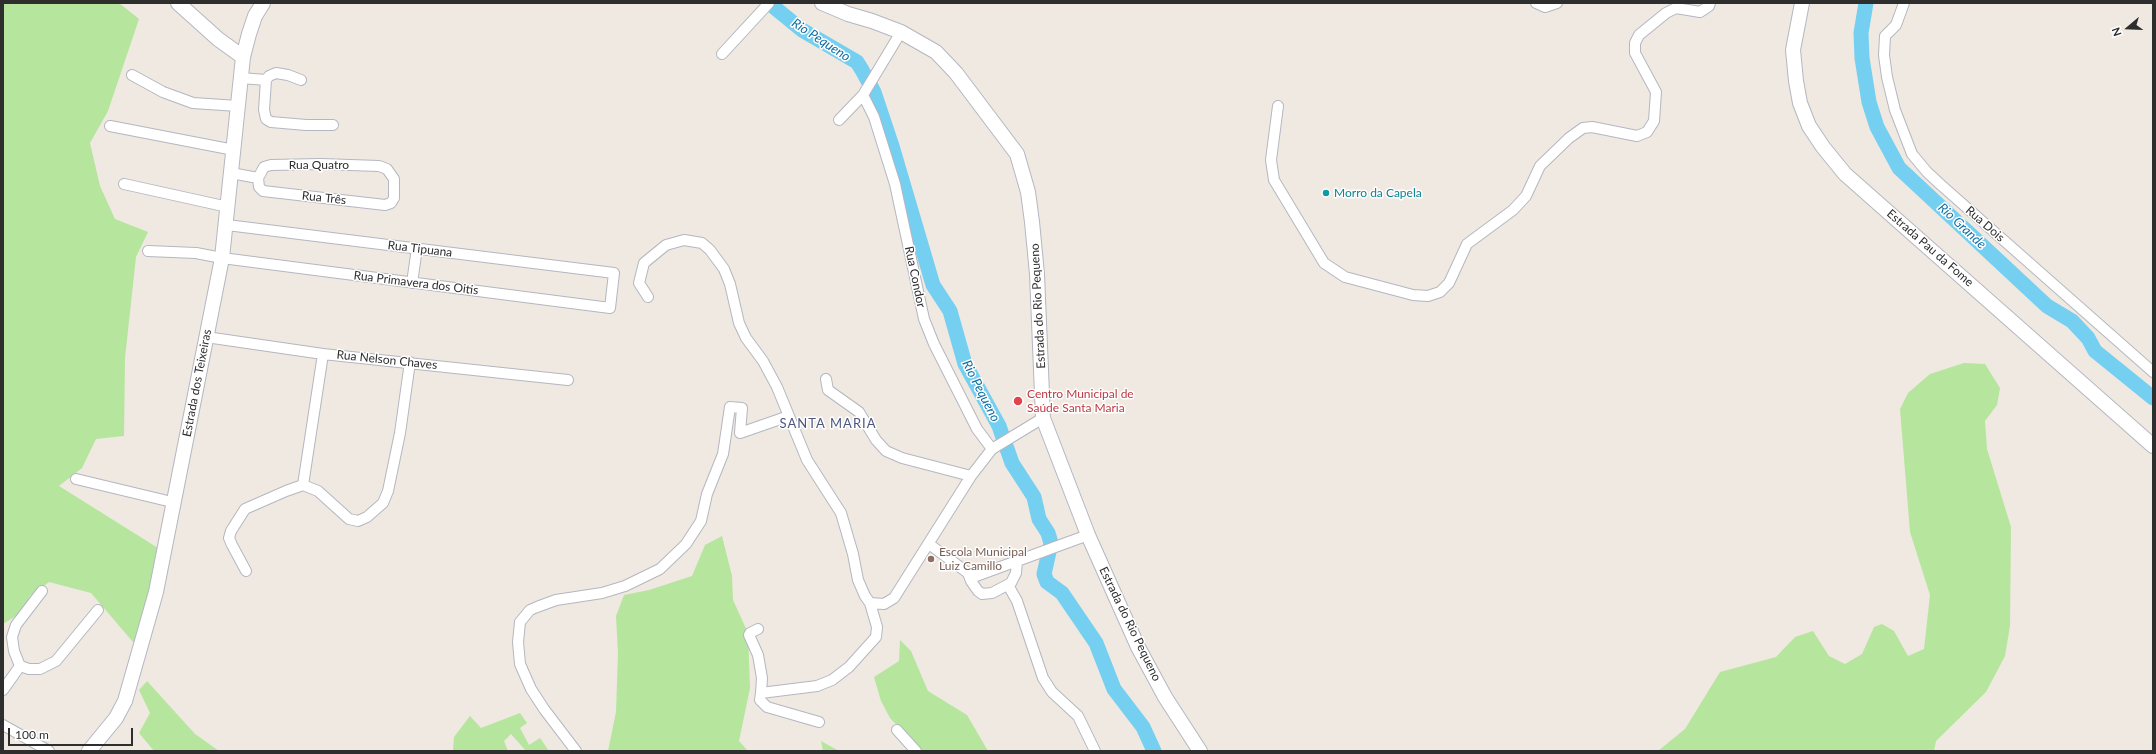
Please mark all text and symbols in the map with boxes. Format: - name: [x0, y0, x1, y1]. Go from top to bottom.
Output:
- north arrow: [2108, 8, 2148, 48]
- water label: Rio Pequeno: [789, 15, 853, 65]
- text: N: [2109, 26, 2124, 38]
- street label: Rua Quatro: [289, 158, 349, 172]
- place label: Morro da Capela: [1334, 186, 1422, 200]
- marker: Morro da Capela: [1321, 188, 1331, 198]
- street label: Rua Três: [301, 189, 347, 207]
- water label: Rio Grande: [1935, 200, 1989, 252]
- street label: Rua Dois: [1963, 203, 2007, 245]
- street label: Estrada Pau da Fome: [1884, 206, 1976, 290]
- street label: Rua Tipuana: [387, 238, 453, 260]
- street label: Estrada do Rio Pequeno: [1028, 243, 1048, 369]
- street label: Rua Condor: [901, 245, 929, 309]
- street label: Rua Primavera dos Oitis: [353, 268, 479, 298]
- street label: Estrada dos Teixeiras: [180, 328, 214, 438]
- street label: Rua Nelson Chaves: [336, 348, 438, 372]
- water label: Rio Pequeno: [959, 358, 1003, 424]
- place label: Centro Municipal de Saúde Santa Maria: [1027, 387, 1134, 415]
- marker: Centro Municipal de Saúde Santa Maria: [1012, 395, 1024, 407]
- district label: SANTA MARIA: [780, 416, 876, 432]
- place label: Escola Municipal Luiz Camillo: [939, 545, 1027, 573]
- marker: Escola Municipal Luiz Camillo: [926, 554, 936, 564]
- street label: Estrada do Rio Pequeno: [1096, 564, 1164, 684]
- scale bar: [10, 720, 135, 746]
- text: 100 m: [15, 727, 49, 742]

